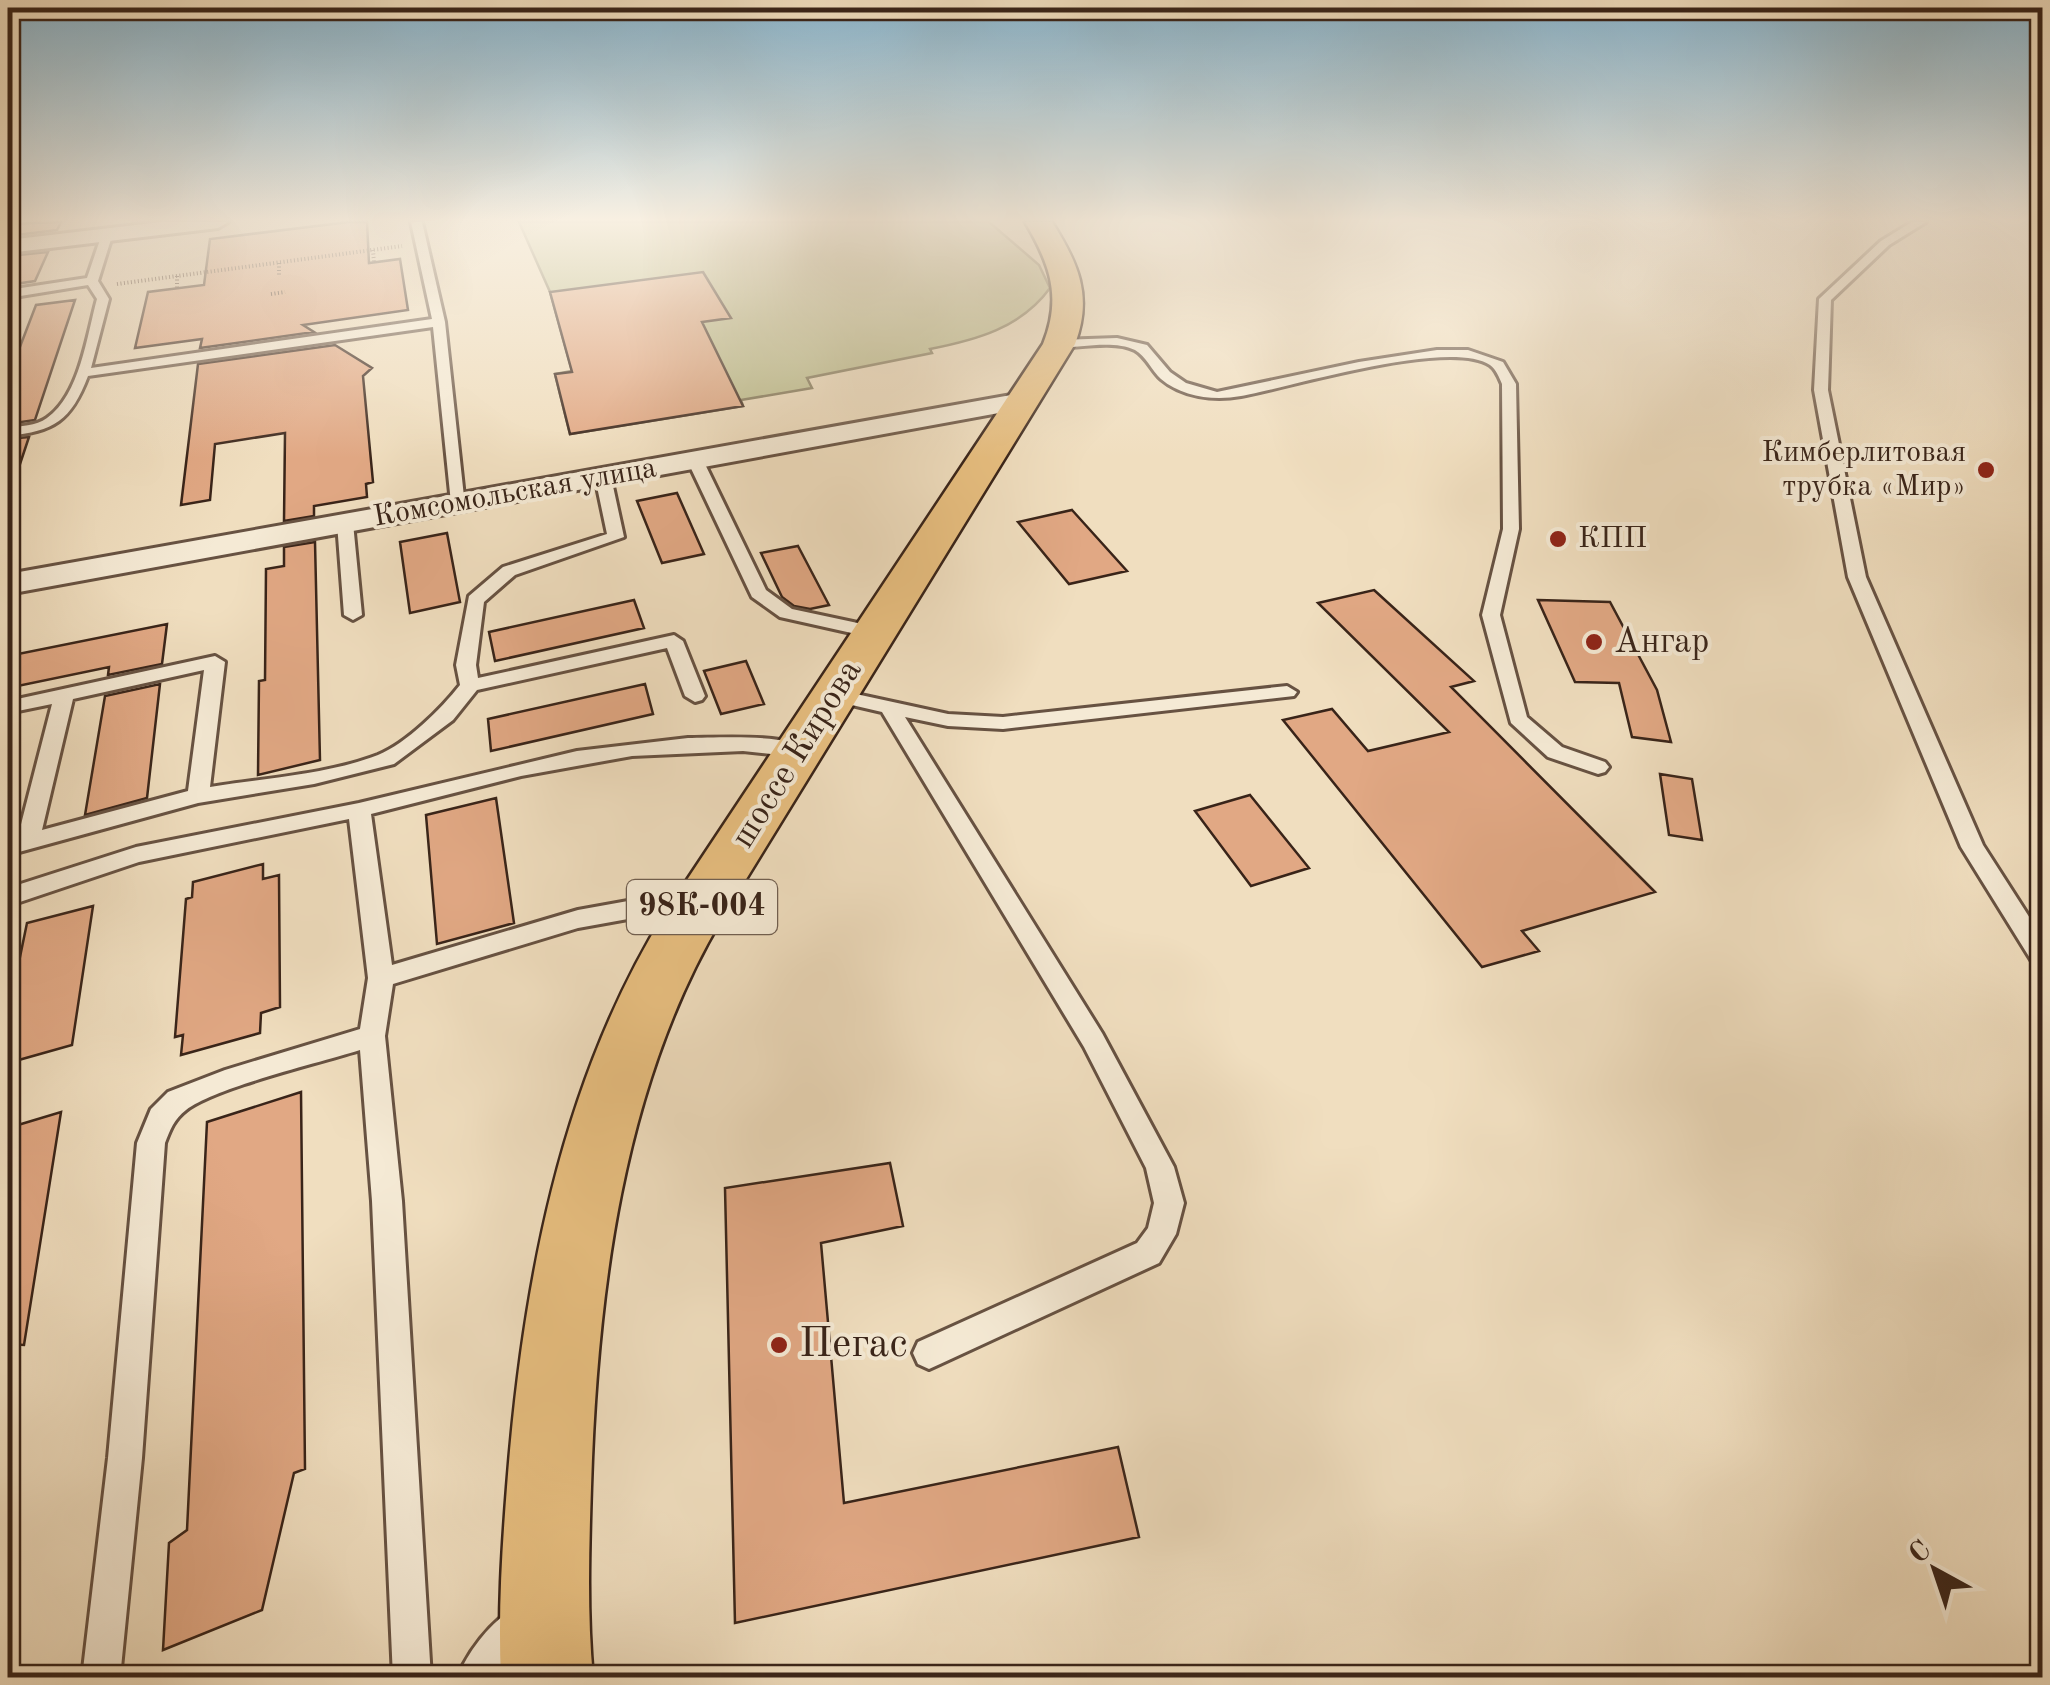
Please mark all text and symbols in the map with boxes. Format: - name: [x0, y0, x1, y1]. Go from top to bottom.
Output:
- place label: Кимберлитовая трубка «Мир»: [1761, 438, 1966, 502]
- street label: Комсомольская улица: [371, 453, 659, 533]
- marker: Кимберлитовая трубка «Мир»: [1975, 459, 1997, 481]
- place label: КПП: [1578, 524, 1647, 554]
- marker: КПП: [1547, 528, 1569, 550]
- place label: Ангар: [1614, 625, 1709, 660]
- marker: Ангар: [1583, 631, 1605, 653]
- street label: шоссе Кирова: [725, 654, 869, 854]
- road number: 98К-004: [627, 880, 777, 934]
- place label: Пегас: [799, 1324, 907, 1366]
- marker: Пегас: [768, 1334, 790, 1356]
- north arrow: [1885, 1520, 1985, 1620]
- text: С: [1904, 1536, 1937, 1570]

